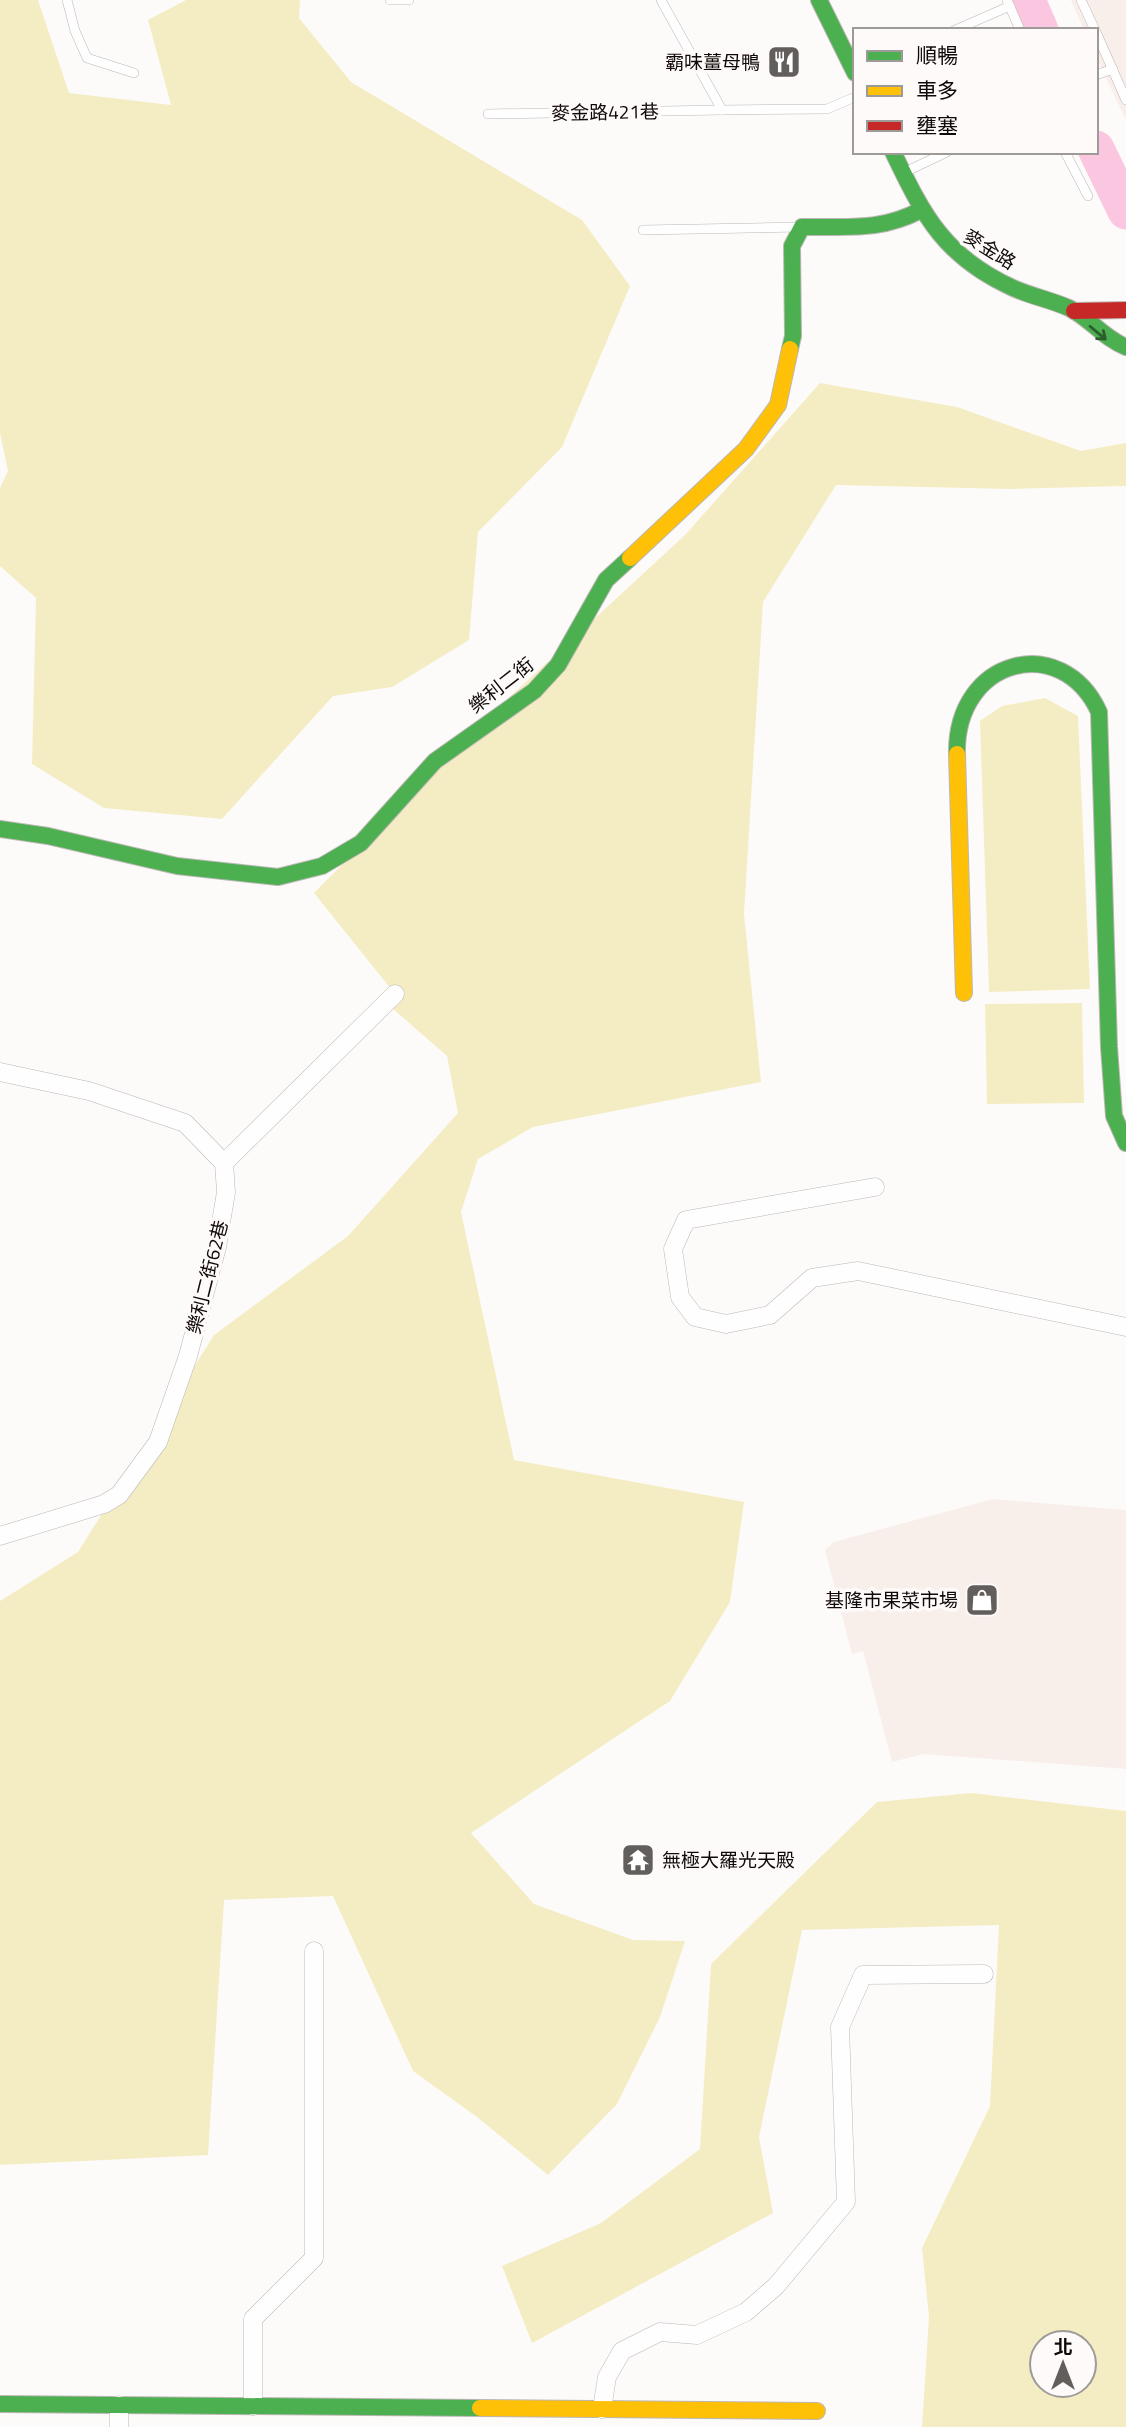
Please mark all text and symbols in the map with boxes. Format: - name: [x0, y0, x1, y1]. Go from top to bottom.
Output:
- legend: [853, 28, 1098, 154]
- text: 順暢: [916, 39, 958, 71]
- restaurant icon: 霸味薑母鴨: [765, 43, 803, 81]
- place label: 霸味薑母鴨: [665, 47, 760, 76]
- text: 車多: [916, 74, 958, 106]
- street label: 麥金路421巷: [551, 96, 659, 127]
- text: 壅塞: [916, 109, 958, 141]
- street label: 麥金路: [958, 221, 1022, 276]
- one-way arrow: [1088, 325, 1106, 340]
- street label: 樂利二街: [462, 650, 540, 719]
- street label: 樂利二街62巷: [178, 1217, 235, 1337]
- shop icon: 基隆市果菜市場: [963, 1581, 1001, 1619]
- place label: 基隆市果菜市場: [825, 1585, 958, 1614]
- temple icon: 無極大羅光天殿: [619, 1841, 657, 1879]
- place label: 無極大羅光天殿: [662, 1845, 795, 1874]
- north arrow: [1028, 2329, 1098, 2399]
- text: 北: [1053, 2332, 1073, 2361]

